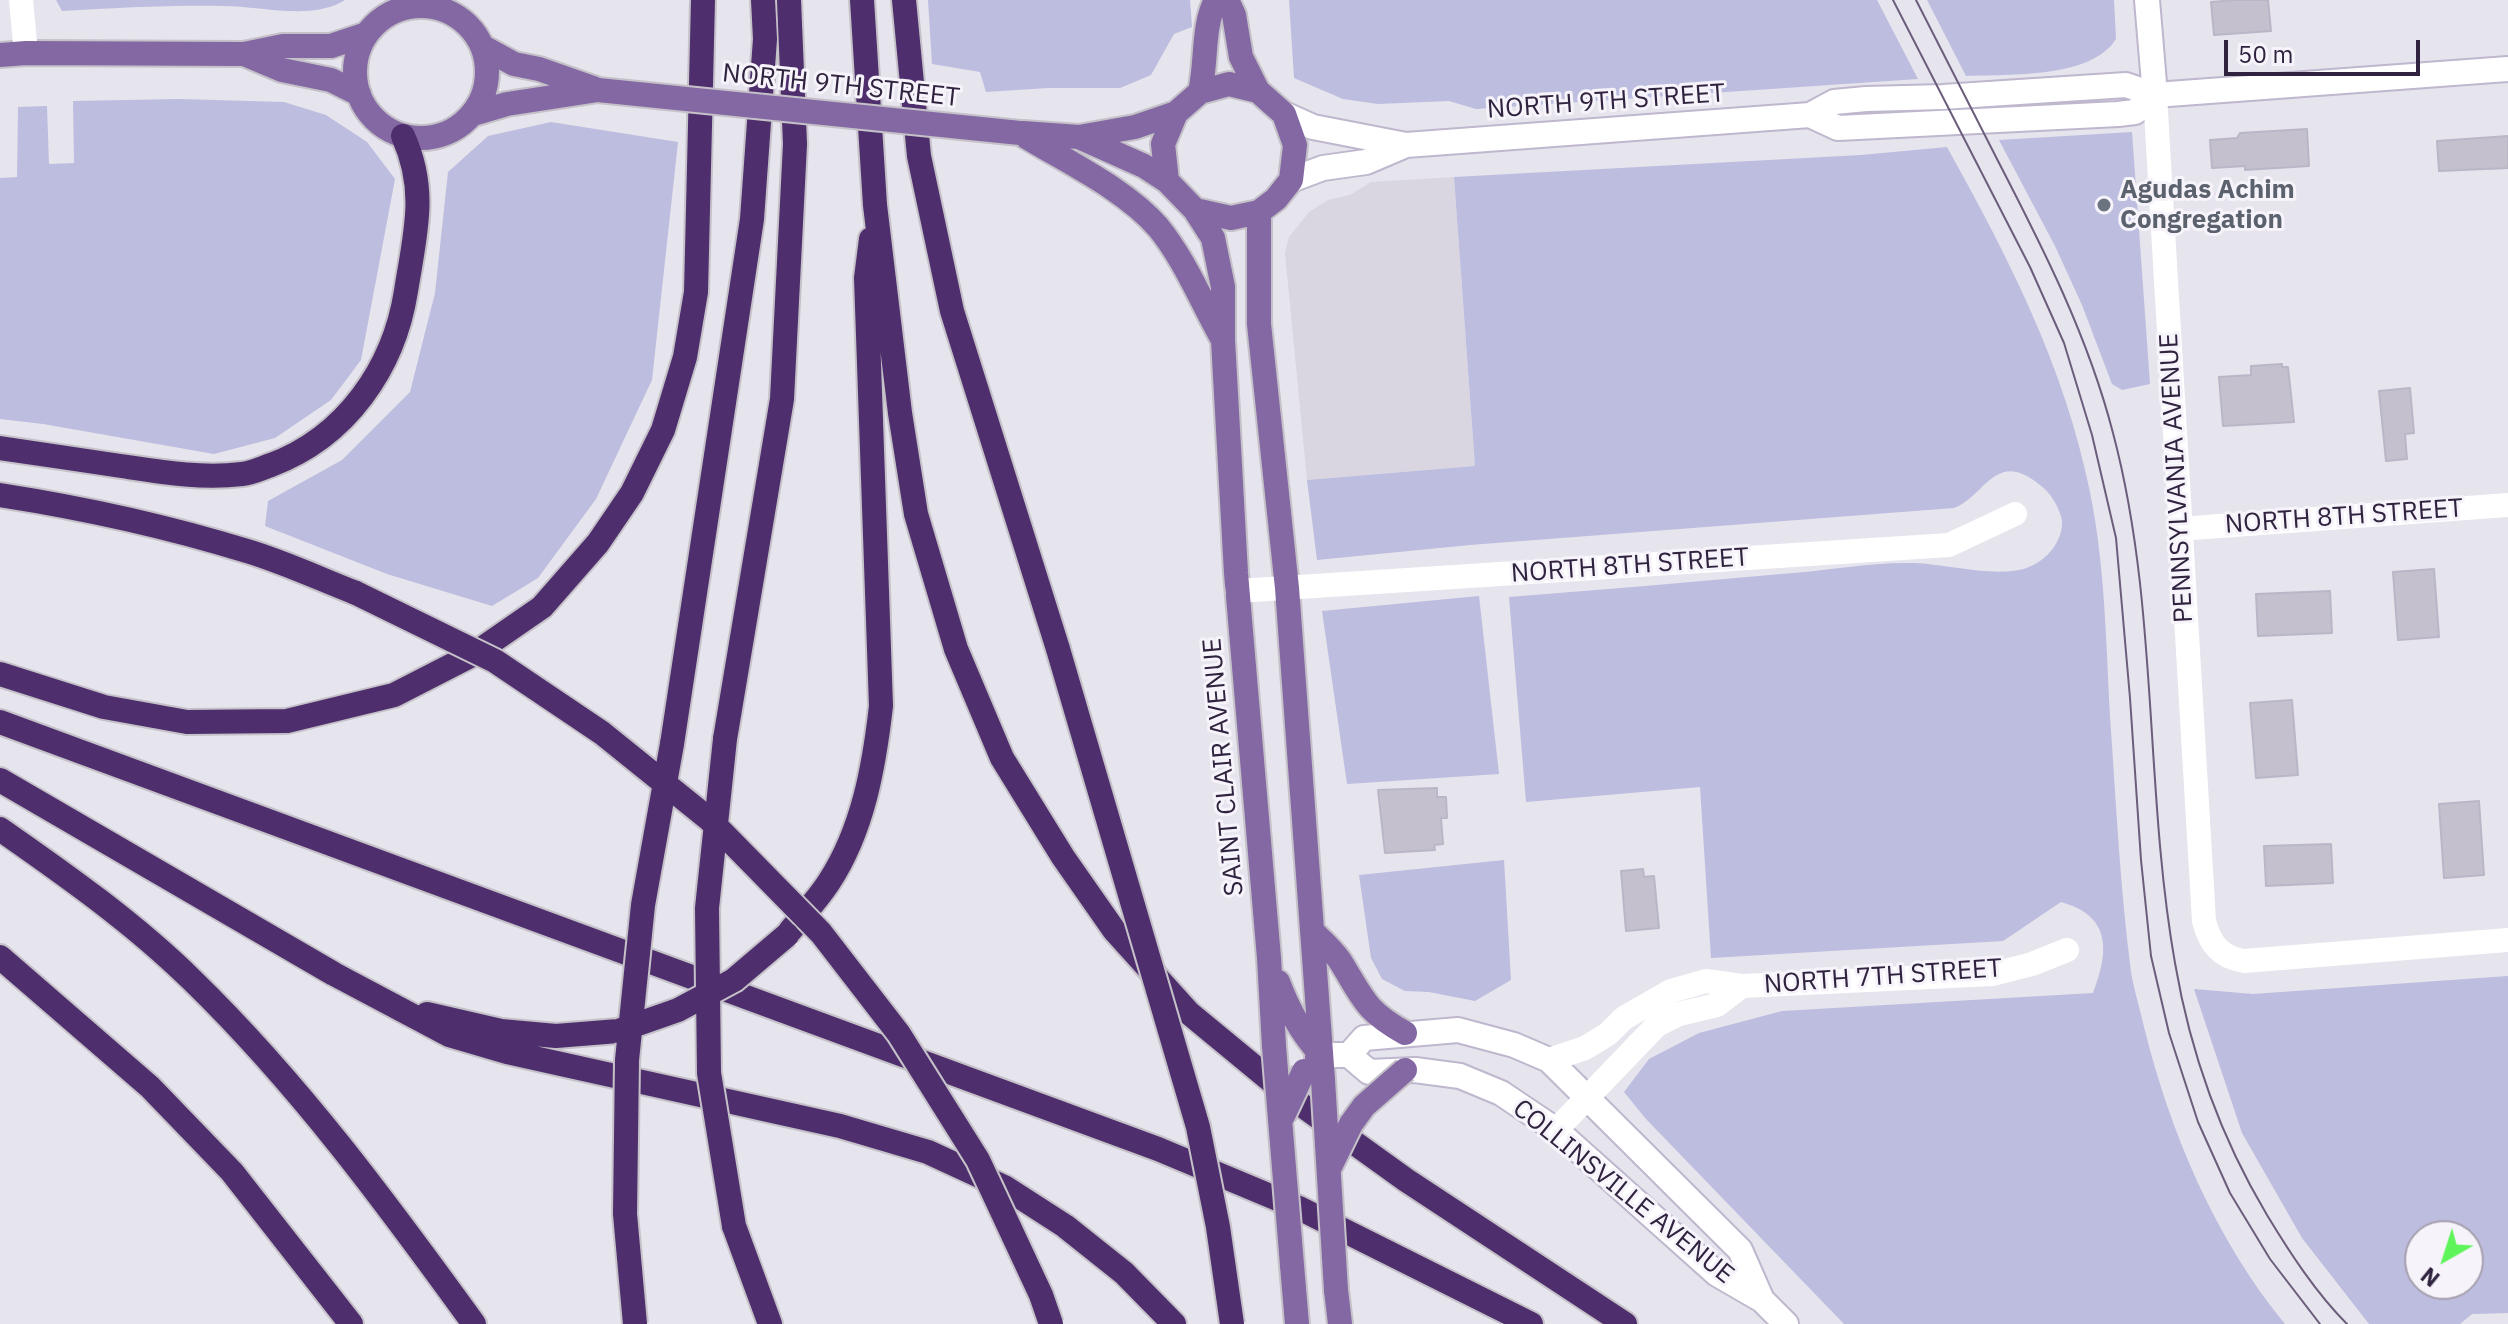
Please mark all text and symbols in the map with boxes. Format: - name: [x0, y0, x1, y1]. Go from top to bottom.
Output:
- scale bar: [2228, 24, 2424, 74]
- text: 50 m: [2238, 38, 2293, 70]
- street label: NORTH 9TH STREET: [721, 58, 961, 114]
- street label: NORTH 9TH STREET: [1486, 78, 1726, 126]
- place label: Agudas Achim Congregation: [2120, 174, 2295, 236]
- marker: Agudas Achim Congregation: [2095, 196, 2113, 214]
- street label: PENNSYLVANIA AVENUE: [2154, 332, 2200, 624]
- street label: NORTH 8TH STREET: [2224, 493, 2464, 541]
- street label: NORTH 8TH STREET: [1510, 542, 1750, 590]
- street label: SAINT CLAIR AVENUE: [1197, 637, 1251, 897]
- street label: NORTH 7TH STREET: [1763, 953, 2003, 1001]
- street label: COLLINSVILLE AVENUE: [1506, 1093, 1740, 1291]
- north arrow: [2404, 1220, 2484, 1300]
- text: N: [2415, 1261, 2445, 1294]

